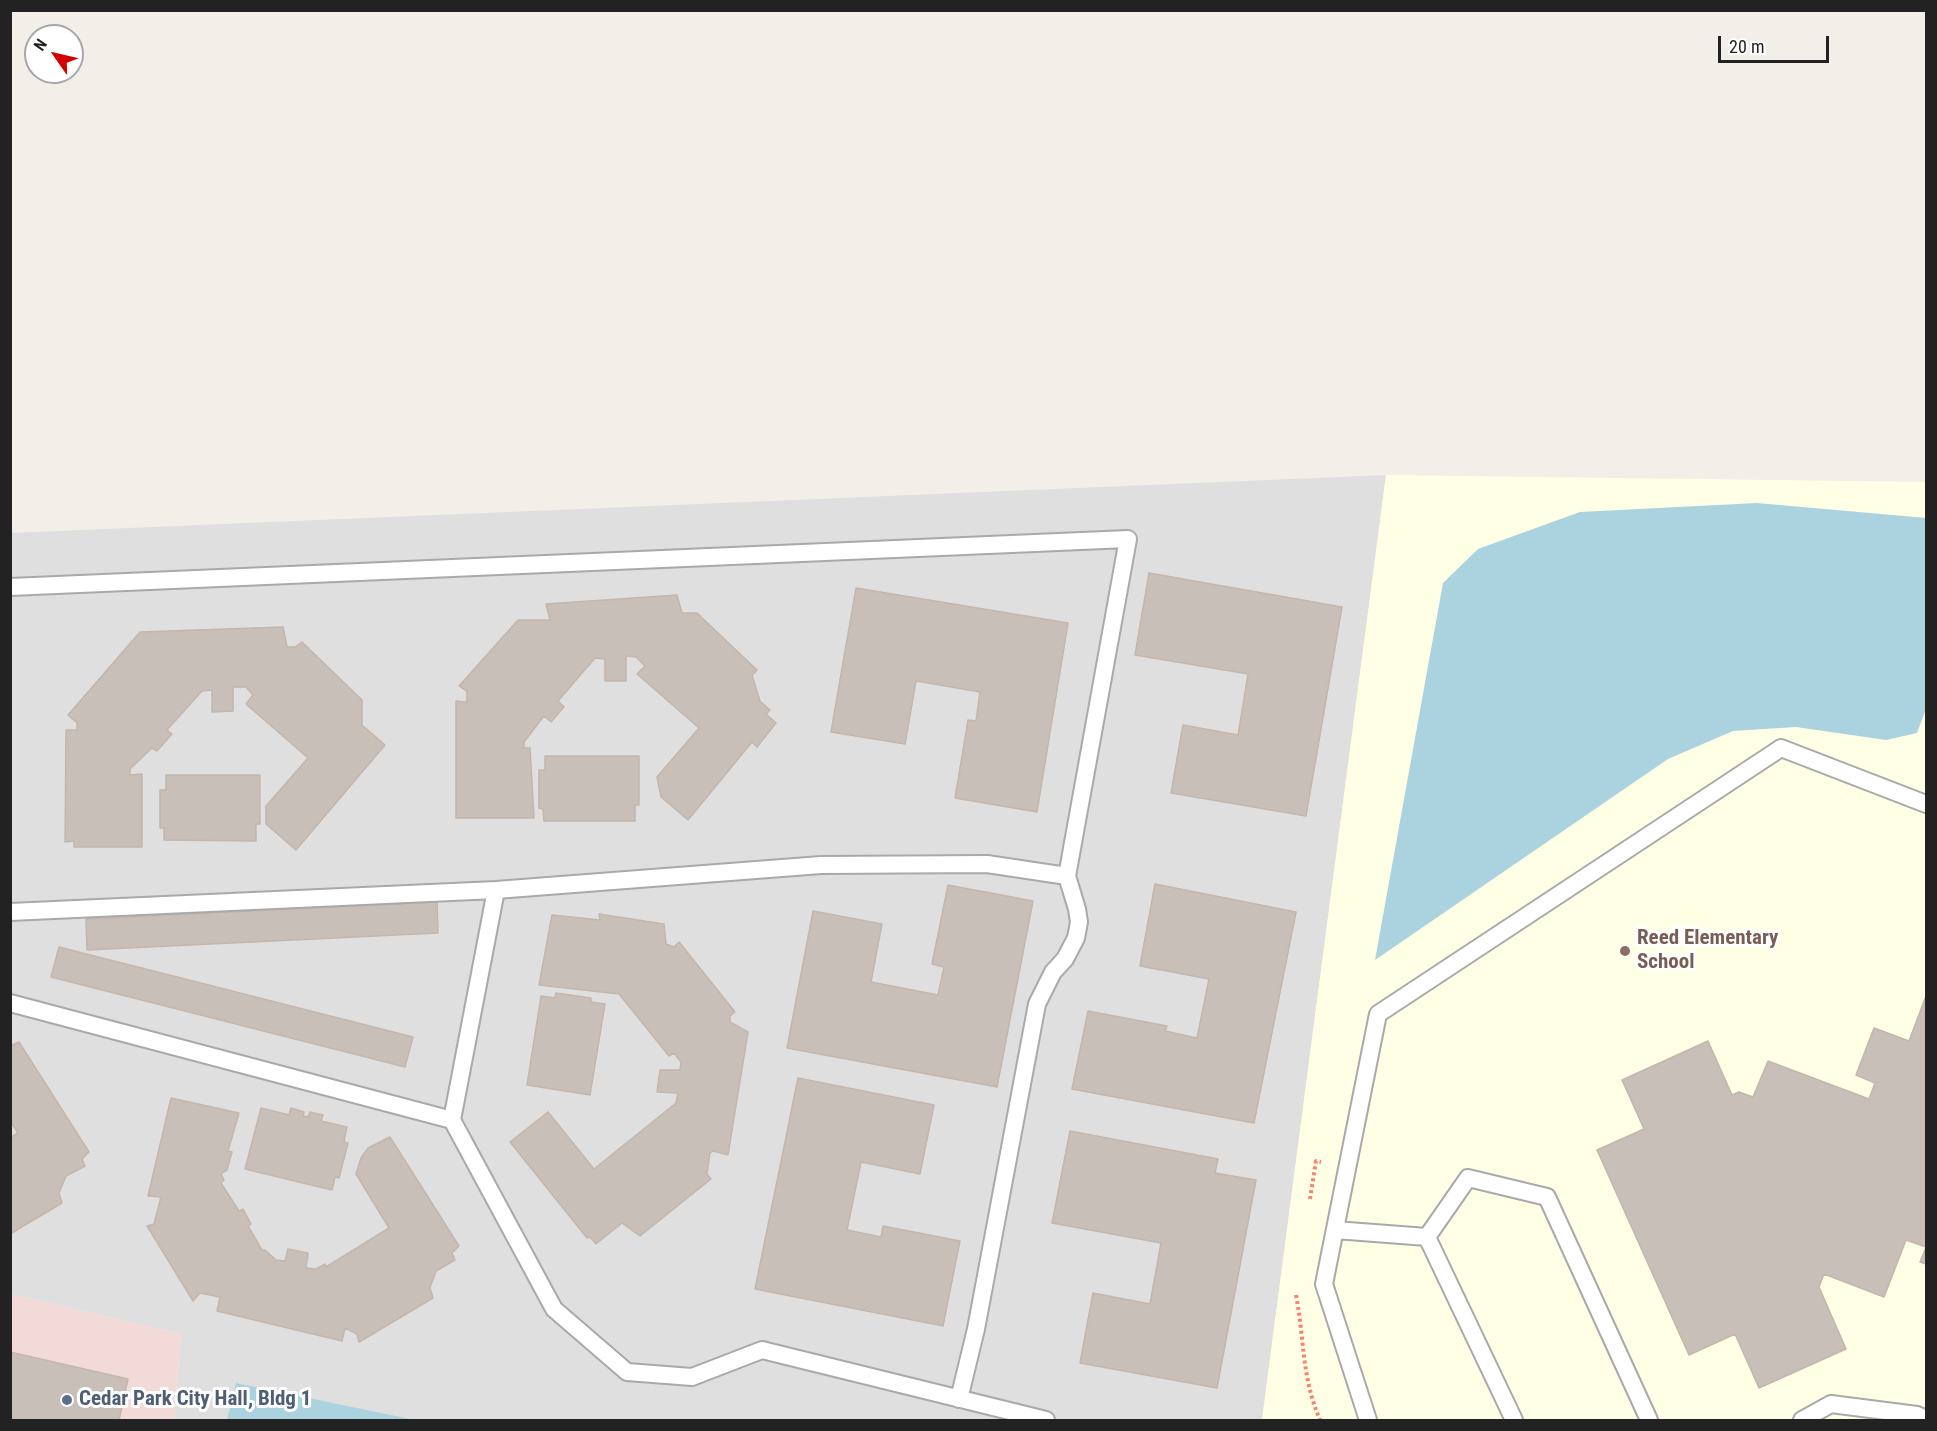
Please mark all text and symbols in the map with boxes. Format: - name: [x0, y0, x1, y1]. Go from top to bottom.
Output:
- north arrow: [24, 24, 84, 84]
- scale bar: [1721, 24, 1832, 62]
- text: N: [30, 35, 51, 54]
- text: 20 m: [1729, 36, 1764, 57]
- place label: Reed Elementary School: [1637, 926, 1778, 976]
- marker: Reed Elementary School: [1618, 944, 1632, 958]
- place label: Cedar Park City Hall, Bldg 1: [79, 1387, 311, 1413]
- marker: Cedar Park City Hall, Bldg 1: [60, 1393, 74, 1407]

